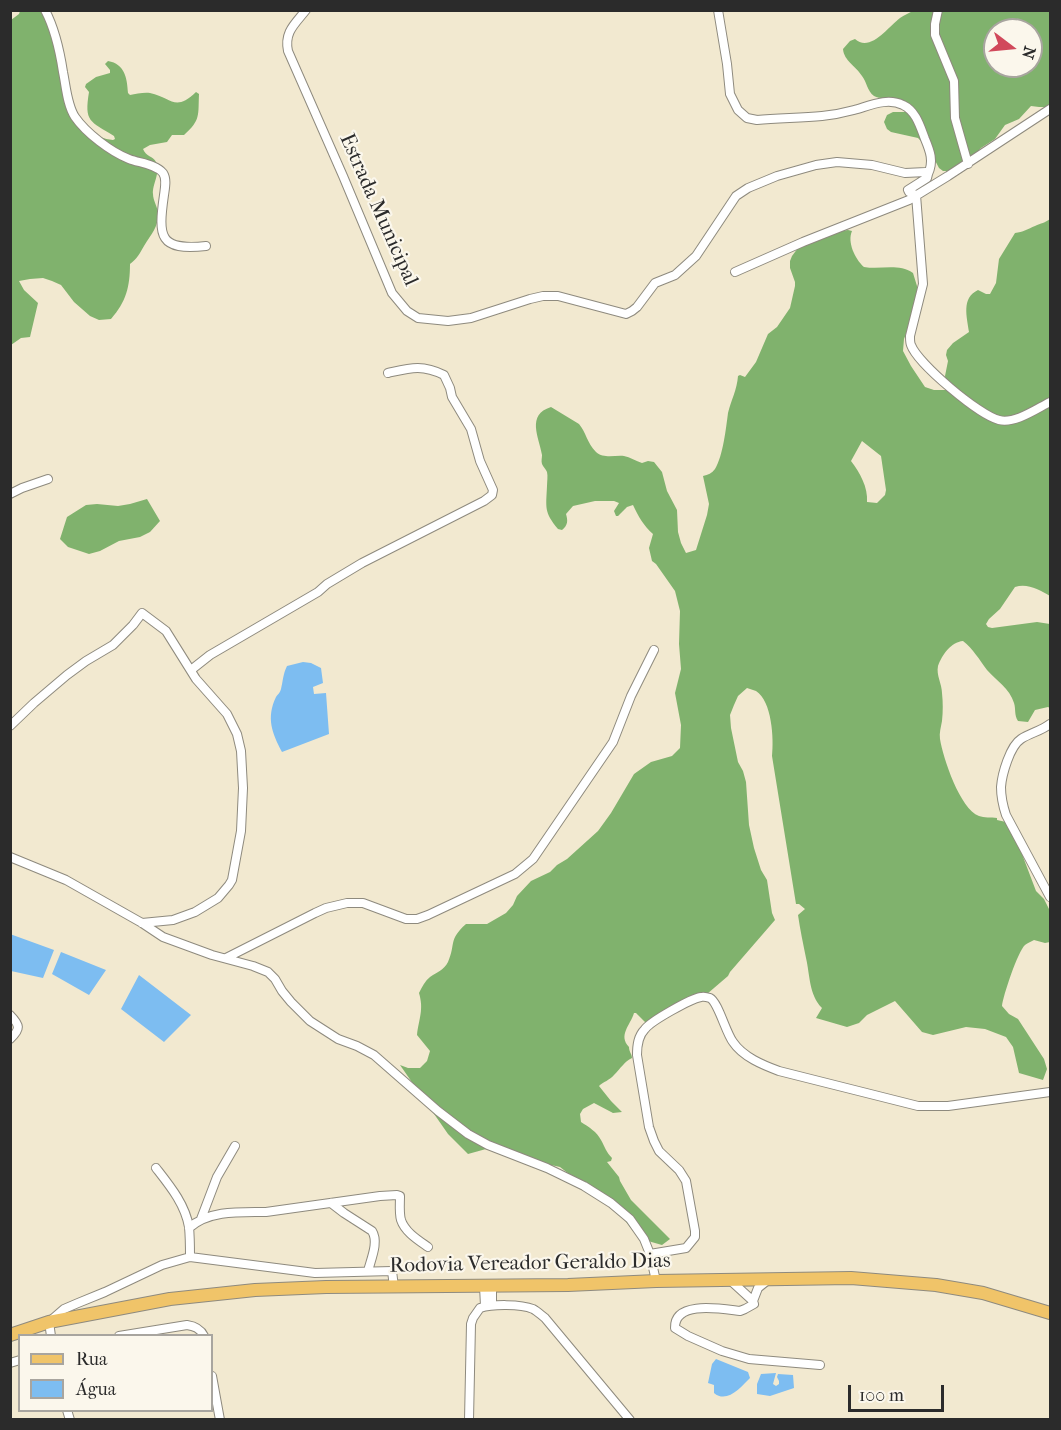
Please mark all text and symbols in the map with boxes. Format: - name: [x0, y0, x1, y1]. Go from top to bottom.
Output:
- north arrow: [983, 18, 1043, 78]
- text: N: [1018, 44, 1040, 61]
- street label: Estrada Municipal: [333, 130, 423, 290]
- street label: Rodovia Vereador Geraldo Dias: [389, 1249, 671, 1279]
- legend: [18, 1334, 213, 1412]
- text: Rua: [76, 1349, 107, 1370]
- scale bar: [851, 1373, 947, 1411]
- text: Água: [76, 1379, 116, 1400]
- text: 100 m: [859, 1385, 904, 1406]

